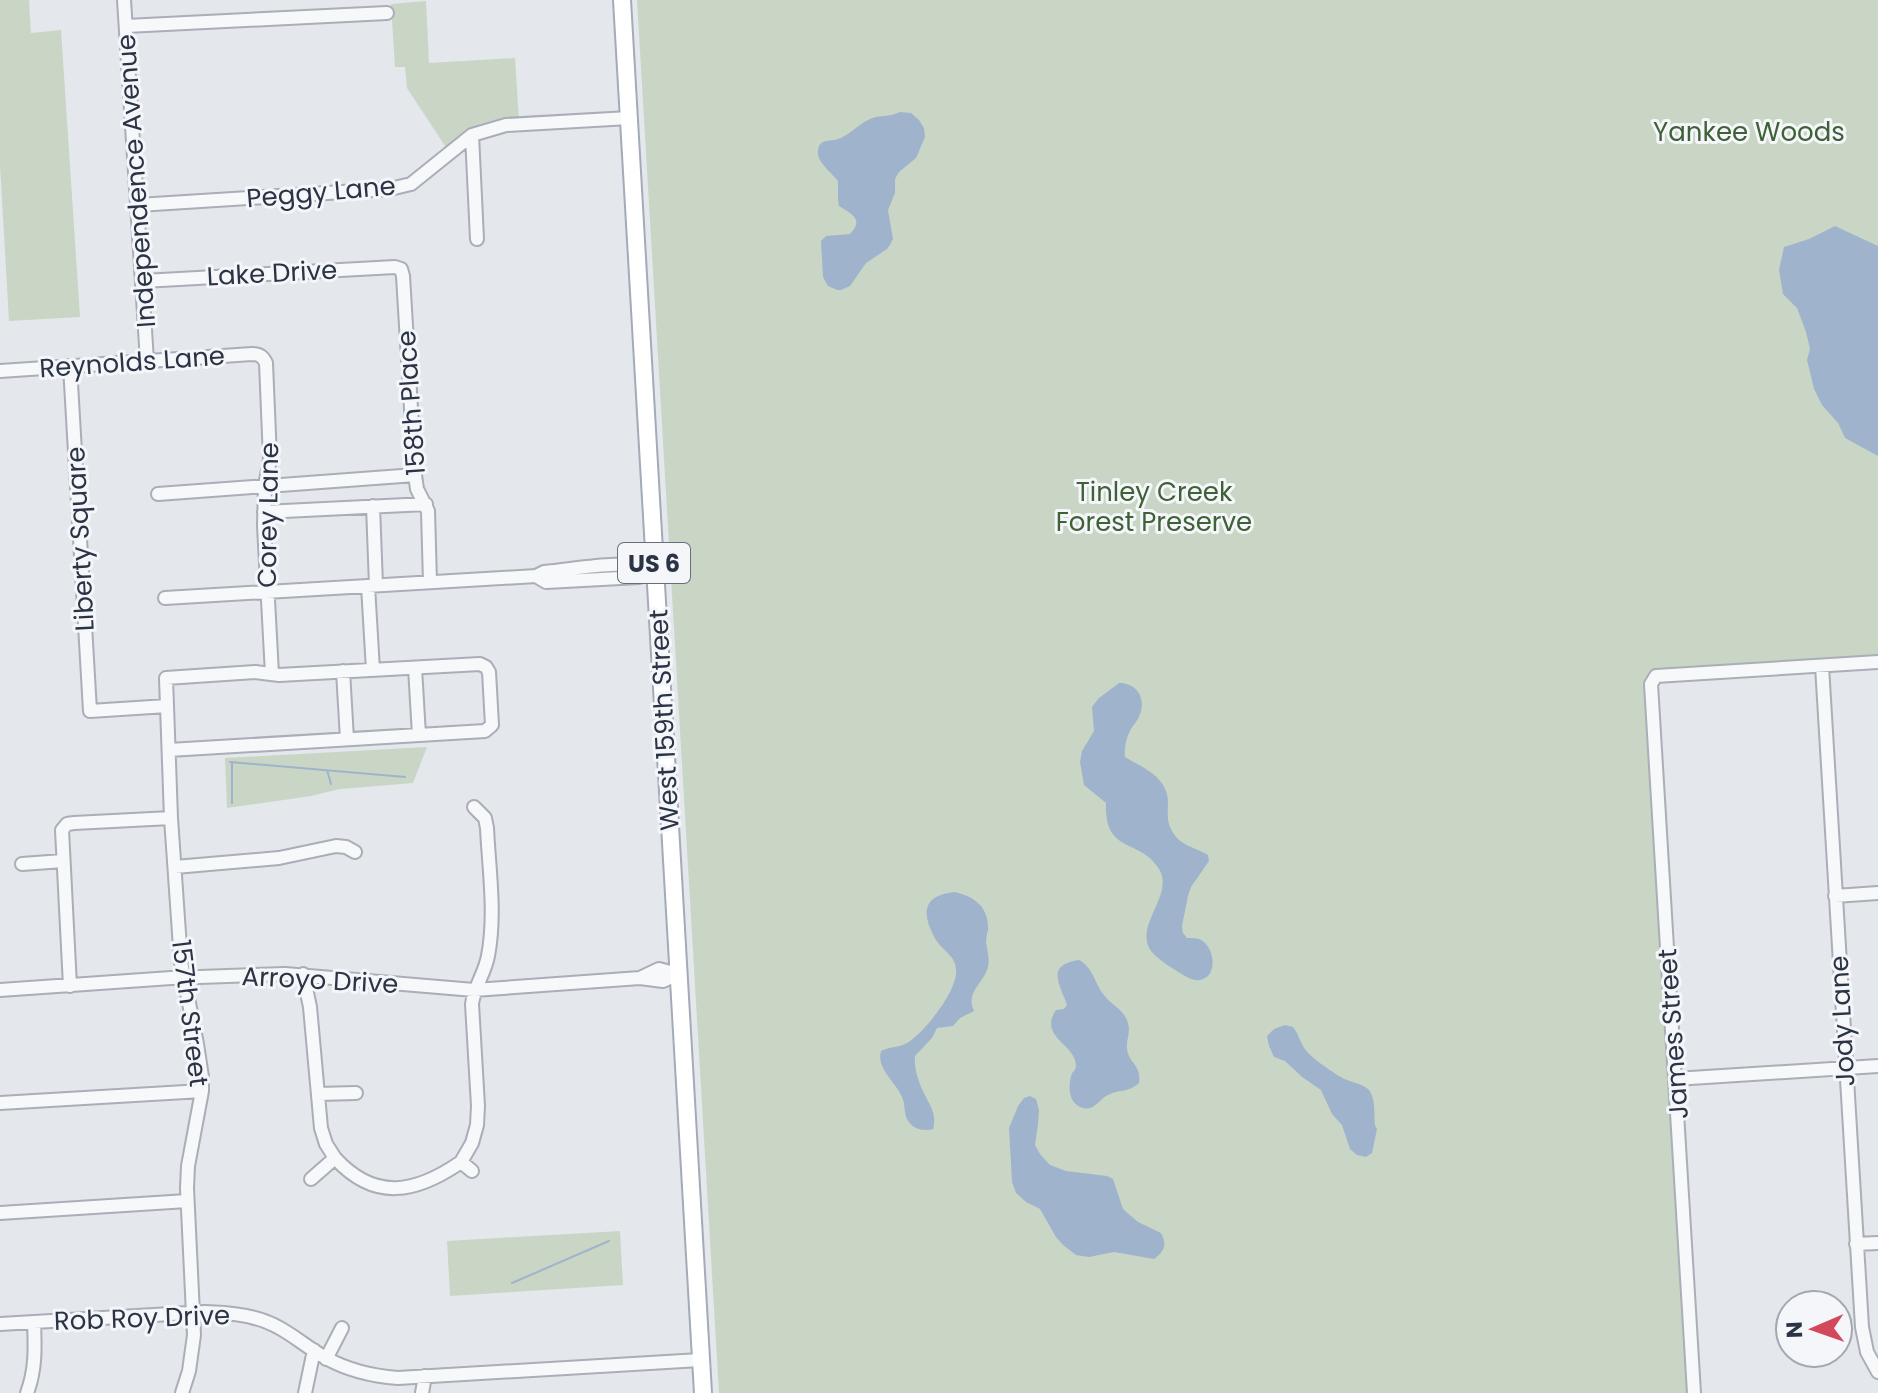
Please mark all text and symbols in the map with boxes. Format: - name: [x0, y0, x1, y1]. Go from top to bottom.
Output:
- street label: Independence Avenue: [108, 33, 164, 329]
- park label: Yankee Woods: [1653, 114, 1845, 150]
- street label: Peggy Lane: [245, 168, 397, 216]
- street label: Lake Drive: [206, 252, 338, 294]
- street label: 158th Place: [388, 329, 434, 477]
- street label: Reynolds Lane: [38, 338, 226, 386]
- street label: Corey Lane: [249, 442, 287, 588]
- street label: Liberty Square: [57, 446, 103, 632]
- park label: Tinley Creek Forest Preserve: [1056, 474, 1252, 540]
- road number: US 6: [618, 543, 690, 583]
- street label: West 159th Street: [640, 608, 688, 832]
- street label: 157th Street: [163, 937, 217, 1089]
- street label: James Street: [1649, 947, 1697, 1121]
- street label: Jody Lane: [1821, 955, 1863, 1087]
- street label: Arroyo Drive: [241, 958, 399, 1002]
- north arrow: [1774, 1289, 1854, 1369]
- street label: Rob Roy Drive: [53, 1297, 231, 1339]
- text: N: [1779, 1321, 1810, 1338]

